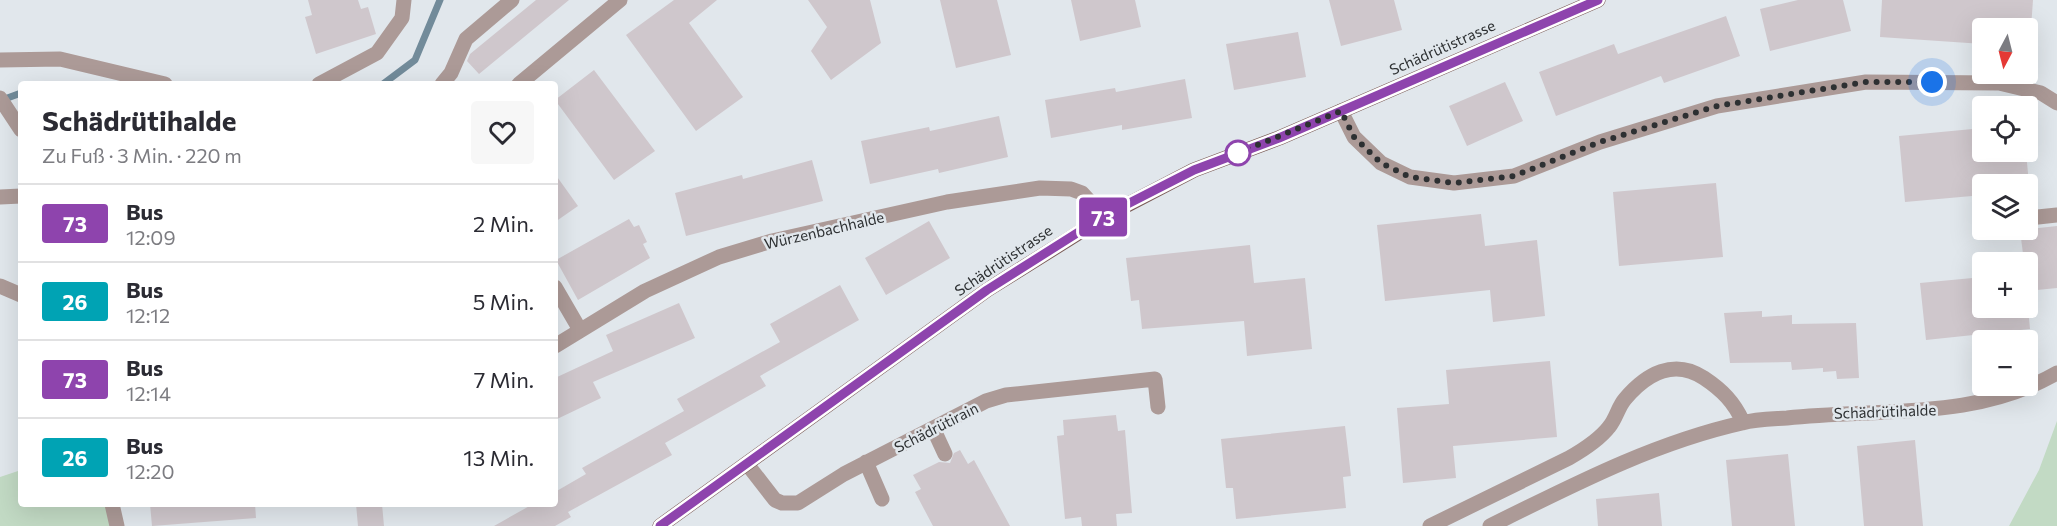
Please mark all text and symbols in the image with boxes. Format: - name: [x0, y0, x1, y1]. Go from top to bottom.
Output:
- street label: Schädrütistrasse: [1386, 16, 1498, 78]
- north arrow: [1972, 18, 2038, 84]
- map controls: [1972, 18, 2038, 396]
- your location: [1917, 67, 1947, 97]
- button: locate: [1972, 96, 2038, 162]
- button: heart: [471, 101, 534, 164]
- text: Schädrütihalde: [42, 103, 236, 137]
- unlabelled marker: [1225, 140, 1251, 166]
- text: Zu Fuß · 3 Min. · 220 m: [42, 143, 242, 167]
- button: layers: [1972, 174, 2038, 240]
- text: Bus: [126, 198, 163, 225]
- line badge: 73: [1076, 198, 1130, 236]
- text: 73: [1091, 205, 1115, 230]
- street label: Würzenbachhalde: [762, 207, 886, 253]
- text: 2 Min.: [473, 210, 534, 237]
- text: 73: [63, 211, 87, 236]
- street label: Schädrütistrasse: [951, 221, 1055, 299]
- text: 12:09: [126, 225, 176, 249]
- button: +: [1972, 252, 2038, 318]
- text: Bus: [126, 276, 163, 303]
- text: 5 Min.: [473, 288, 534, 315]
- text: 26: [63, 289, 87, 314]
- text: 12:12: [126, 303, 170, 327]
- button: −: [1972, 330, 2038, 396]
- text: Bus: [126, 354, 163, 381]
- text: 7 Min.: [474, 366, 534, 393]
- text: 73: [63, 367, 87, 392]
- text: 12:14: [126, 381, 171, 405]
- street label: Schädrütirain: [891, 398, 981, 456]
- street label: Schädrütihalde: [1833, 400, 1937, 422]
- text: Bus: [126, 432, 163, 459]
- text: 13 Min.: [463, 444, 534, 471]
- text: 26: [63, 445, 87, 470]
- text: 12:20: [126, 459, 174, 483]

